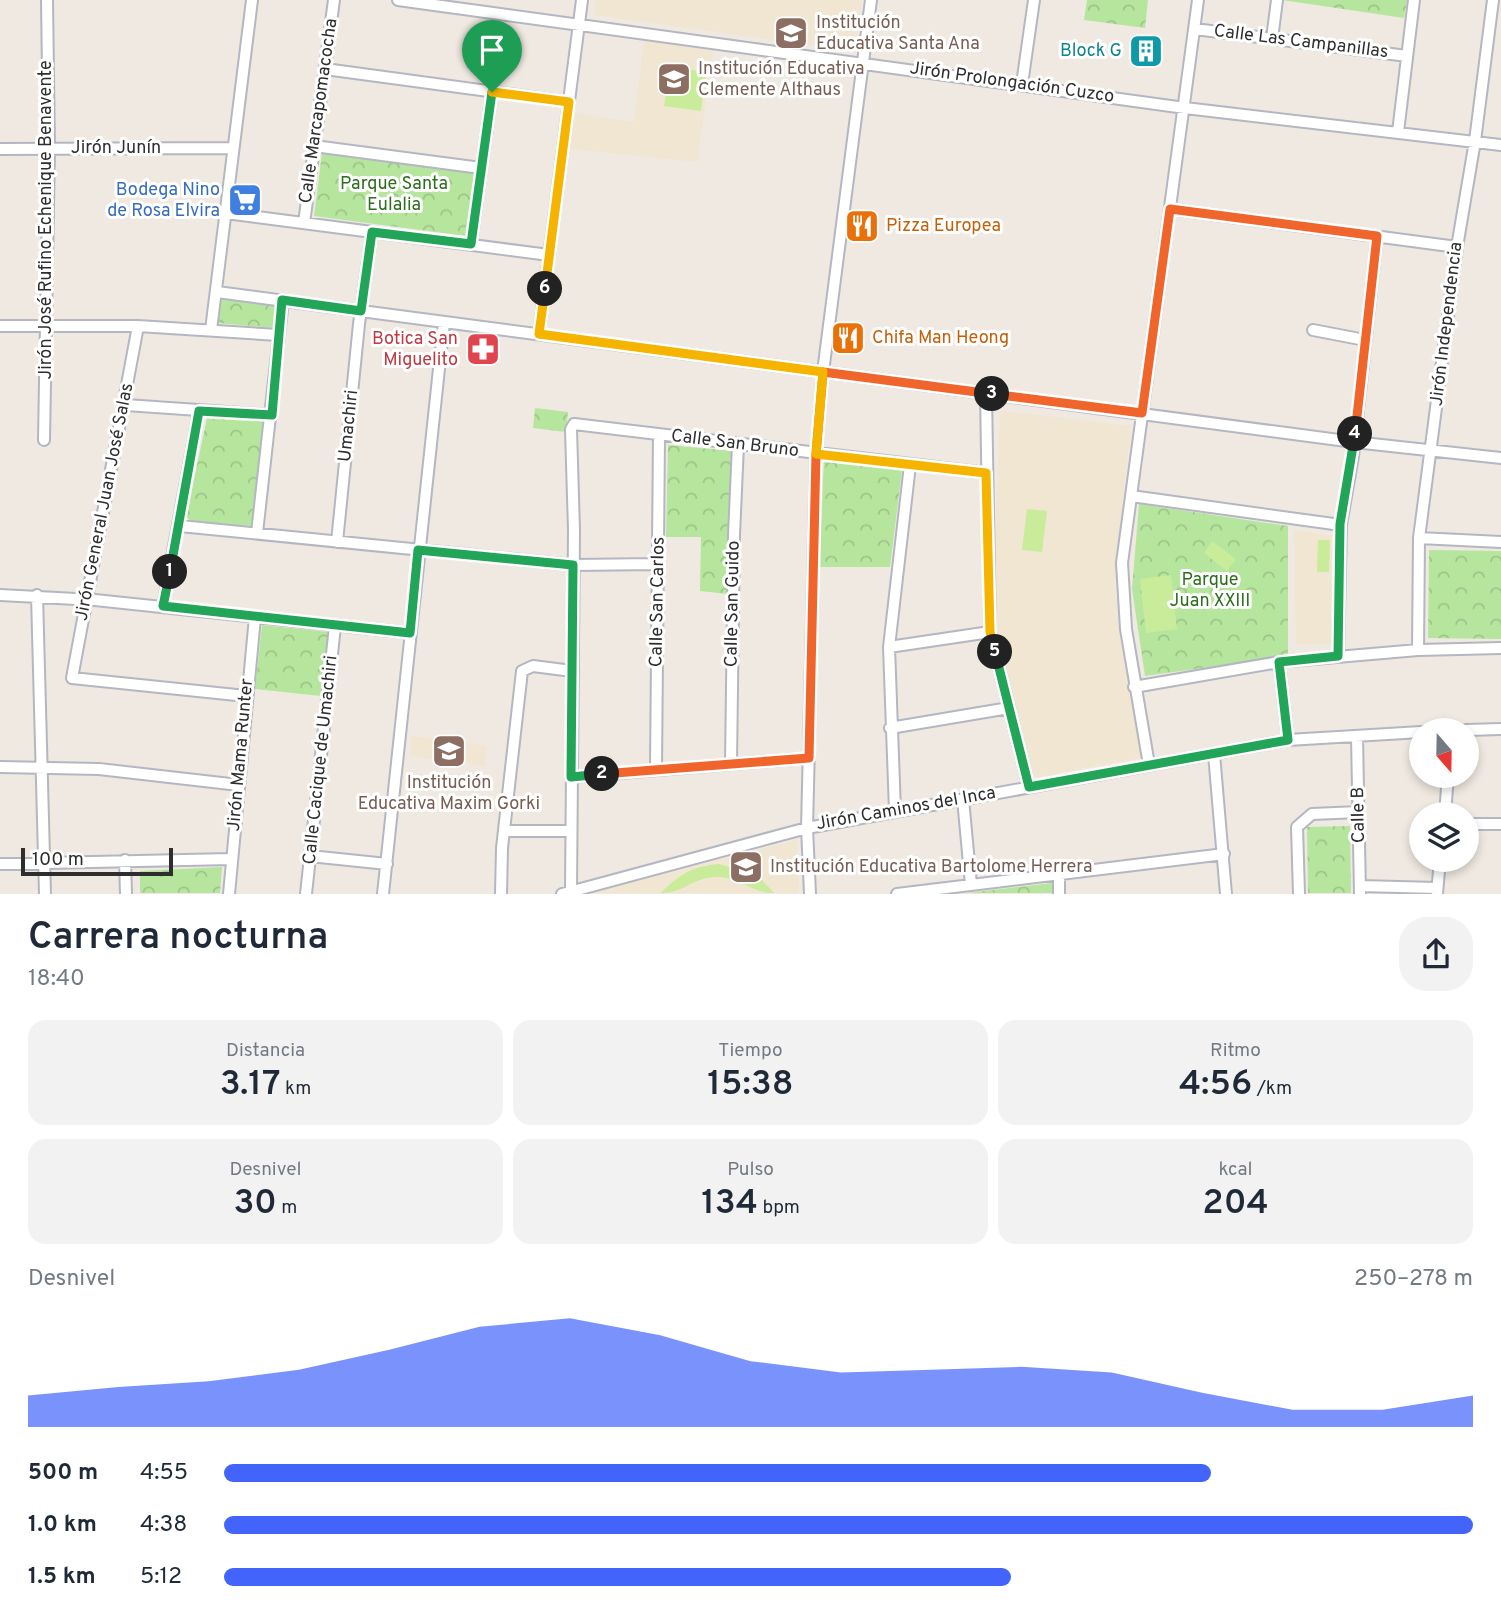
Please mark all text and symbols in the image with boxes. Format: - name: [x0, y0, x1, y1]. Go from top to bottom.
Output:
- place label: Institución Educativa Santa Ana: [816, 12, 980, 56]
- school or university icon: Institución Educativa Santa Ana: [772, 14, 810, 52]
- street label: Calle Marcapomacocha: [295, 17, 343, 205]
- pin: [462, 20, 522, 92]
- street label: Calle Las Campanillas: [1212, 20, 1390, 64]
- icon: arrive: [473, 31, 511, 69]
- building icon: Block G: [1127, 32, 1165, 70]
- place label: Block G: [1060, 40, 1122, 63]
- street label: Jirón Prolongación Cuzco: [908, 57, 1116, 109]
- place label: Institución Educativa Clemente Althaus: [698, 58, 865, 102]
- street label: Jirón José Rufino Echenique Benavente: [35, 60, 58, 380]
- school or university icon: Institución Educativa Clemente Althaus: [655, 60, 693, 98]
- street label: Jirón Junín: [71, 137, 161, 160]
- park label: Parque Santa Eulalia: [340, 173, 448, 217]
- place label: Bodega Nino de Rosa Elvira: [107, 179, 220, 223]
- supermarket icon: Bodega Nino de Rosa Elvira: [226, 181, 264, 219]
- restaurant icon: Pizza Europea: [843, 207, 881, 245]
- place label: Pizza Europea: [886, 215, 1001, 238]
- street label: Jirón Independencia: [1426, 241, 1468, 407]
- pin: 6: [528, 272, 562, 306]
- text: 6: [539, 276, 550, 300]
- restaurant icon: Chifa Man Heong: [829, 319, 867, 357]
- place label: Chifa Man Heong: [872, 327, 1009, 350]
- place label: Botica San Miguelito: [372, 328, 458, 372]
- pharmacy icon: Botica San Miguelito: [464, 330, 502, 368]
- pin: 3: [974, 376, 1010, 412]
- street label: Jirón General Juan José Salas: [71, 381, 139, 623]
- text: 3: [986, 381, 997, 405]
- street label: Umachiri: [334, 389, 364, 463]
- pin: 4: [1338, 416, 1372, 452]
- text: 4: [1348, 421, 1361, 445]
- street label: Calle San Bruno: [670, 425, 800, 463]
- street label: Calle San Carlos: [645, 537, 671, 667]
- street label: Calle San Guido: [720, 541, 746, 667]
- pin: 1: [152, 554, 188, 590]
- text: 1: [166, 559, 173, 583]
- park label: Parque Juan XXIII: [1170, 569, 1250, 613]
- pin: 5: [978, 634, 1012, 670]
- text: 5: [989, 639, 1000, 663]
- street label: Calle Cacique de Umachiri: [299, 654, 343, 866]
- street label: Jirón Mama Runter: [223, 678, 259, 832]
- north arrow: [1409, 718, 1479, 788]
- map controls: [1409, 718, 1479, 872]
- school or university icon: Institución Educativa Maxim Gorki: [430, 732, 468, 770]
- pin: 2: [584, 756, 620, 792]
- text: 2: [596, 761, 607, 785]
- place label: Institución Educativa Maxim Gorki: [358, 772, 540, 816]
- street label: Jirón Caminos del Inca: [814, 782, 998, 836]
- street label: Calle B: [1347, 787, 1371, 843]
- button: layers: [1409, 802, 1479, 872]
- scale bar: [21, 844, 173, 876]
- text: 100 m: [32, 848, 84, 872]
- school or university icon: Institución Educativa Bartolome Herrera: [727, 848, 765, 886]
- place label: Institución Educativa Bartolome Herrera: [770, 856, 1092, 879]
- text: Carrera nocturna: [28, 914, 328, 963]
- button: share: [1399, 917, 1473, 991]
- text: 18:40: [28, 965, 85, 994]
- text: Distancia: [226, 1039, 305, 1063]
- text: Tiempo: [718, 1039, 783, 1063]
- text: Ritmo: [1210, 1039, 1261, 1063]
- text: 3.17: [220, 1063, 281, 1107]
- text: 15:38: [707, 1063, 794, 1107]
- text: 4:56: [1179, 1063, 1252, 1107]
- text: km: [281, 1077, 311, 1101]
- text: /km: [1252, 1077, 1292, 1101]
- text: Desnivel: [229, 1158, 302, 1182]
- text: Pulso: [727, 1158, 774, 1182]
- text: kcal: [1219, 1158, 1252, 1182]
- text: 30: [234, 1182, 277, 1226]
- text: 134: [701, 1182, 758, 1226]
- text: 204: [1202, 1182, 1269, 1226]
- text: m: [277, 1196, 297, 1220]
- text: bpm: [758, 1196, 800, 1220]
- text: Desnivel: [28, 1265, 115, 1294]
- text: 250–278 m: [1354, 1265, 1473, 1294]
- text: 500 m: [28, 1459, 98, 1488]
- text: 4:55: [140, 1459, 188, 1488]
- text: 1.0 km: [28, 1511, 97, 1540]
- text: 4:38: [140, 1511, 187, 1540]
- text: 1.5 km: [28, 1563, 96, 1592]
- text: 5:12: [140, 1563, 182, 1592]

